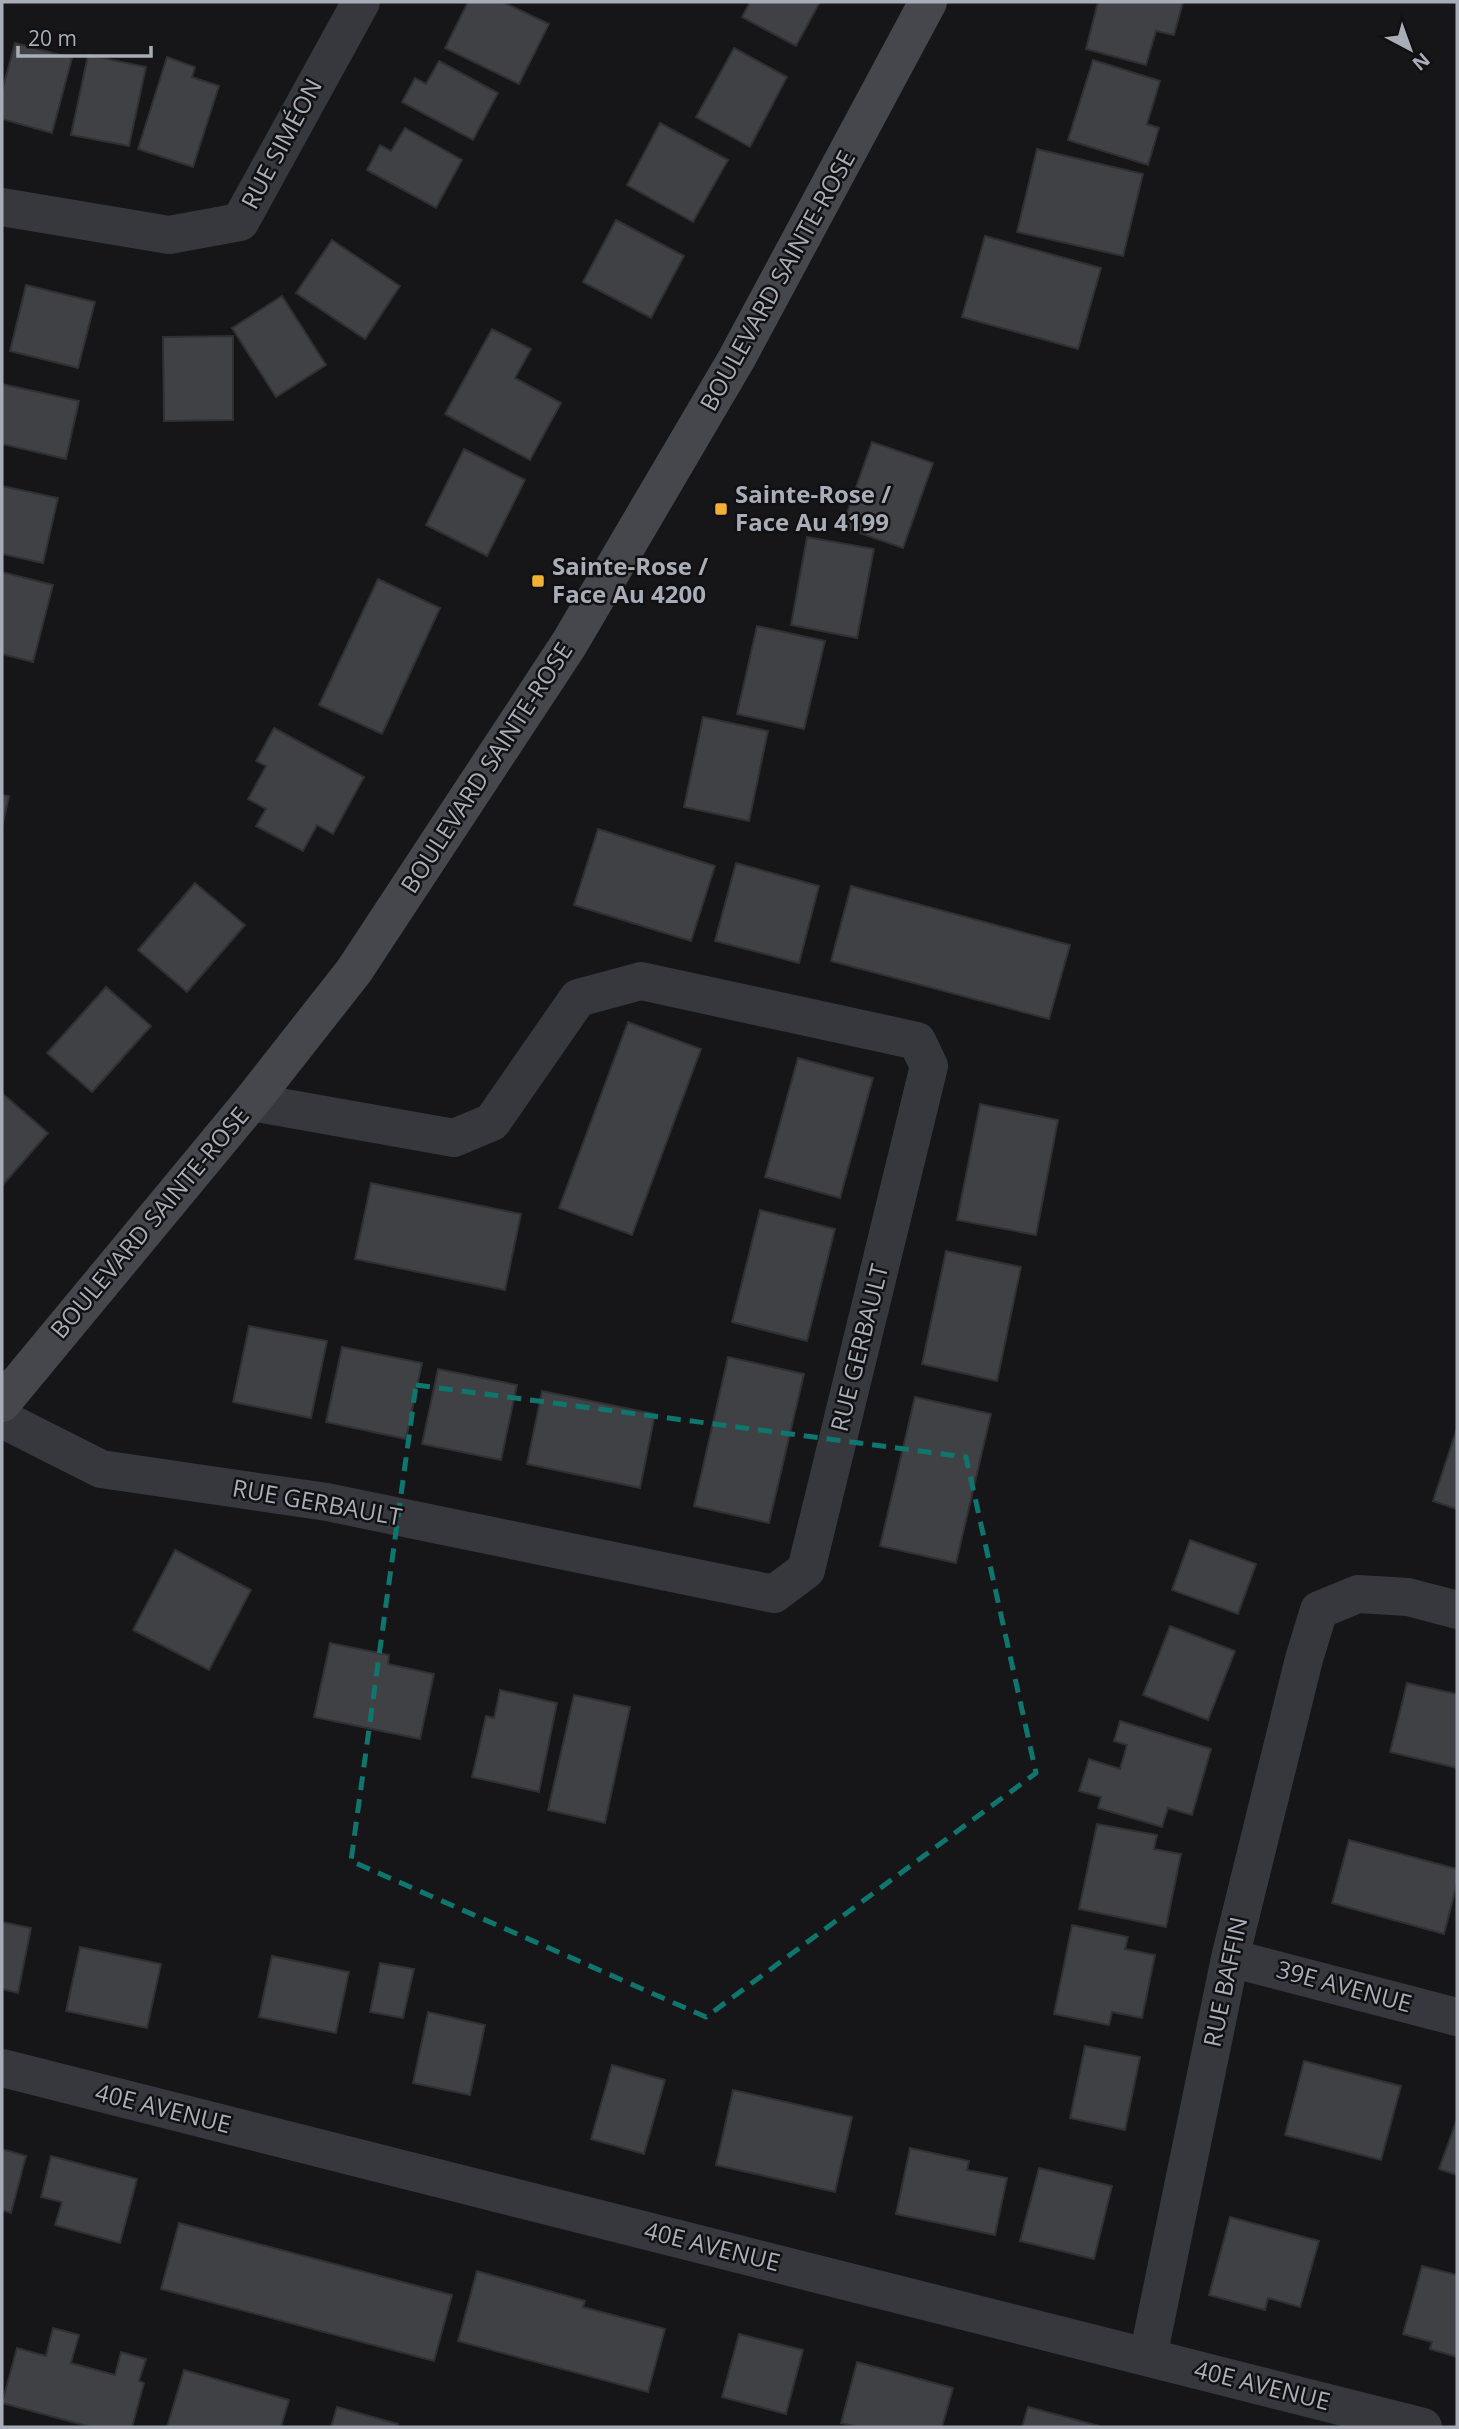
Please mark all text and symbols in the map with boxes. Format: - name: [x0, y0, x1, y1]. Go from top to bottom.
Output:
- scale bar: [18, 14, 150, 58]
- north arrow: [1375, 14, 1445, 84]
- text: 20 m: [28, 24, 77, 52]
- text: N: [1407, 47, 1436, 77]
- street label: RUE SIMÉON: [232, 72, 329, 214]
- street label: BOULEVARD SAINTE-ROSE: [691, 144, 862, 416]
- place label: Sainte-Rose / Face Au 4199: [735, 477, 891, 538]
- marker: Sainte-Rose / Face Au 4199: [713, 501, 729, 517]
- place label: Sainte-Rose / Face Au 4200: [552, 549, 708, 610]
- marker: Sainte-Rose / Face Au 4200: [530, 573, 546, 589]
- street label: BOULEVARD SAINTE-ROSE: [392, 635, 579, 899]
- street label: BOULEVARD SAINTE-ROSE: [42, 1099, 256, 1345]
- street label: RUE GERBAULT: [822, 1260, 895, 1435]
- street label: RUE GERBAULT: [230, 1470, 405, 1533]
- street label: RUE BAFFIN: [1195, 1914, 1254, 2050]
- street label: 39E AVENUE: [1273, 1952, 1416, 2019]
- street label: 40E AVENUE: [92, 2075, 235, 2140]
- street label: 40E AVENUE: [641, 2213, 784, 2278]
- street label: 40E AVENUE: [1191, 2352, 1334, 2417]

